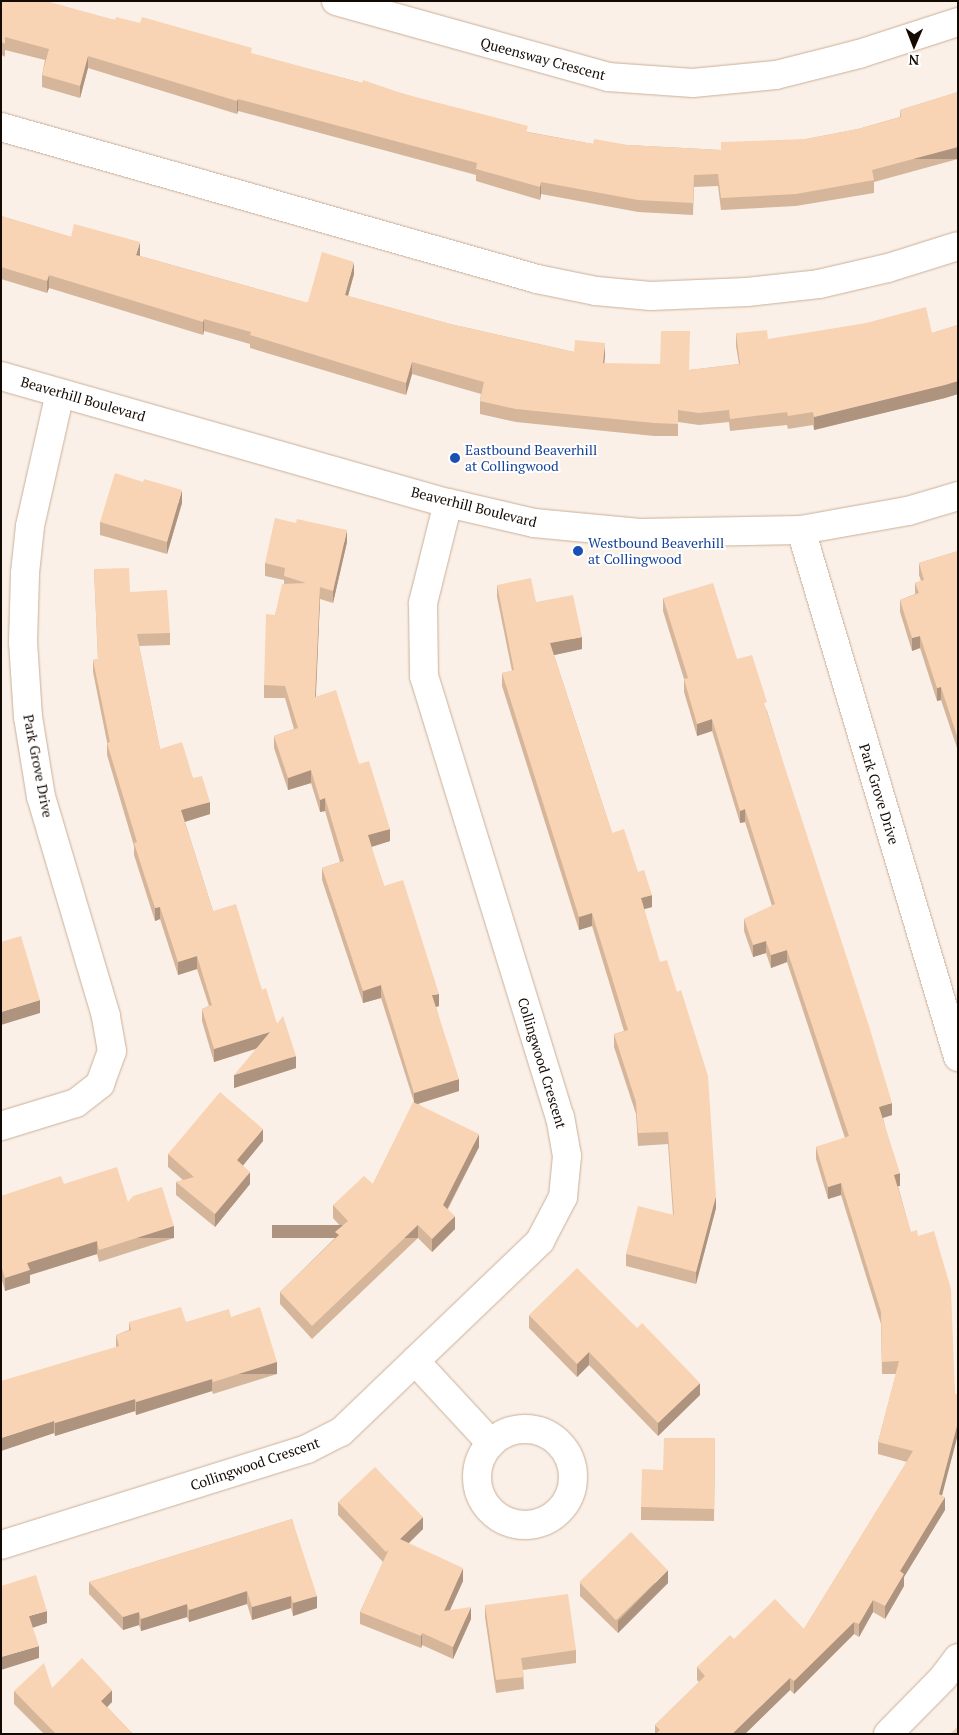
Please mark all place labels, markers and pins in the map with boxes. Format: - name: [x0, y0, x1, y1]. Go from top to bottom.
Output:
- place label: Eastbound Beaverhill at Collingwood: [465, 442, 597, 474]
- marker: Eastbound Beaverhill at Collingwood: [449, 452, 461, 464]
- place label: Westbound Beaverhill at Collingwood: [588, 535, 724, 568]
- marker: Westbound Beaverhill at Collingwood: [572, 545, 584, 557]

